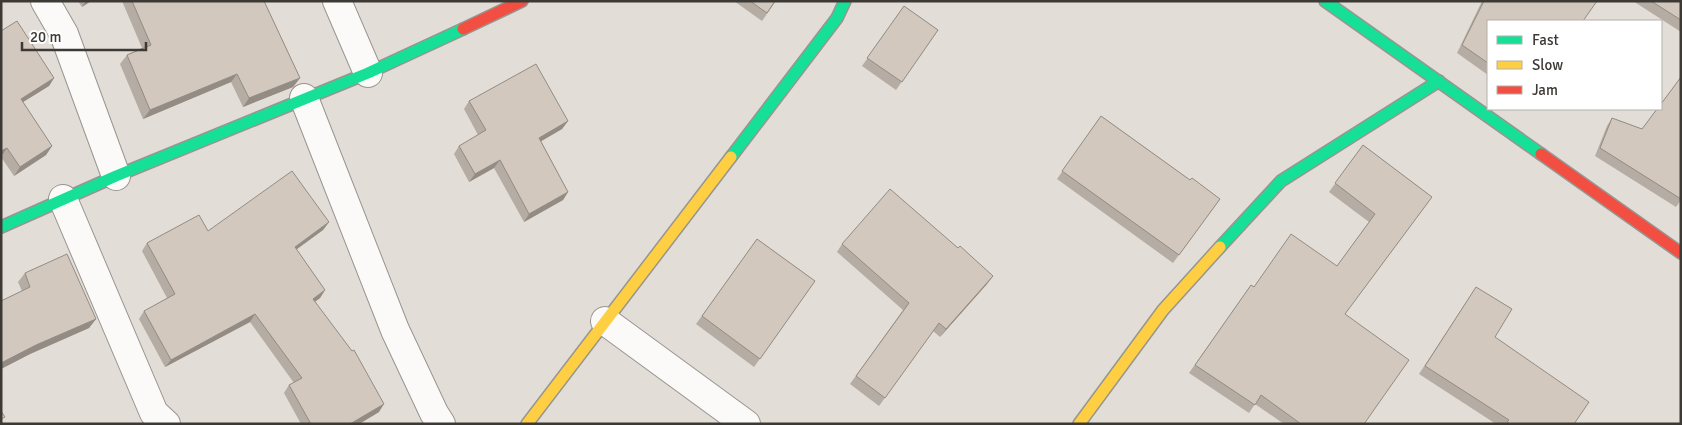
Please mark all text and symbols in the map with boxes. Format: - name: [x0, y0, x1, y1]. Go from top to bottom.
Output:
- scale bar: [22, 20, 146, 52]
- legend: [1487, 20, 1662, 110]
- text: 20 m: [30, 28, 61, 46]
- text: Fast: [1532, 31, 1559, 49]
- text: Slow: [1532, 56, 1563, 74]
- text: Jam: [1532, 81, 1558, 99]

